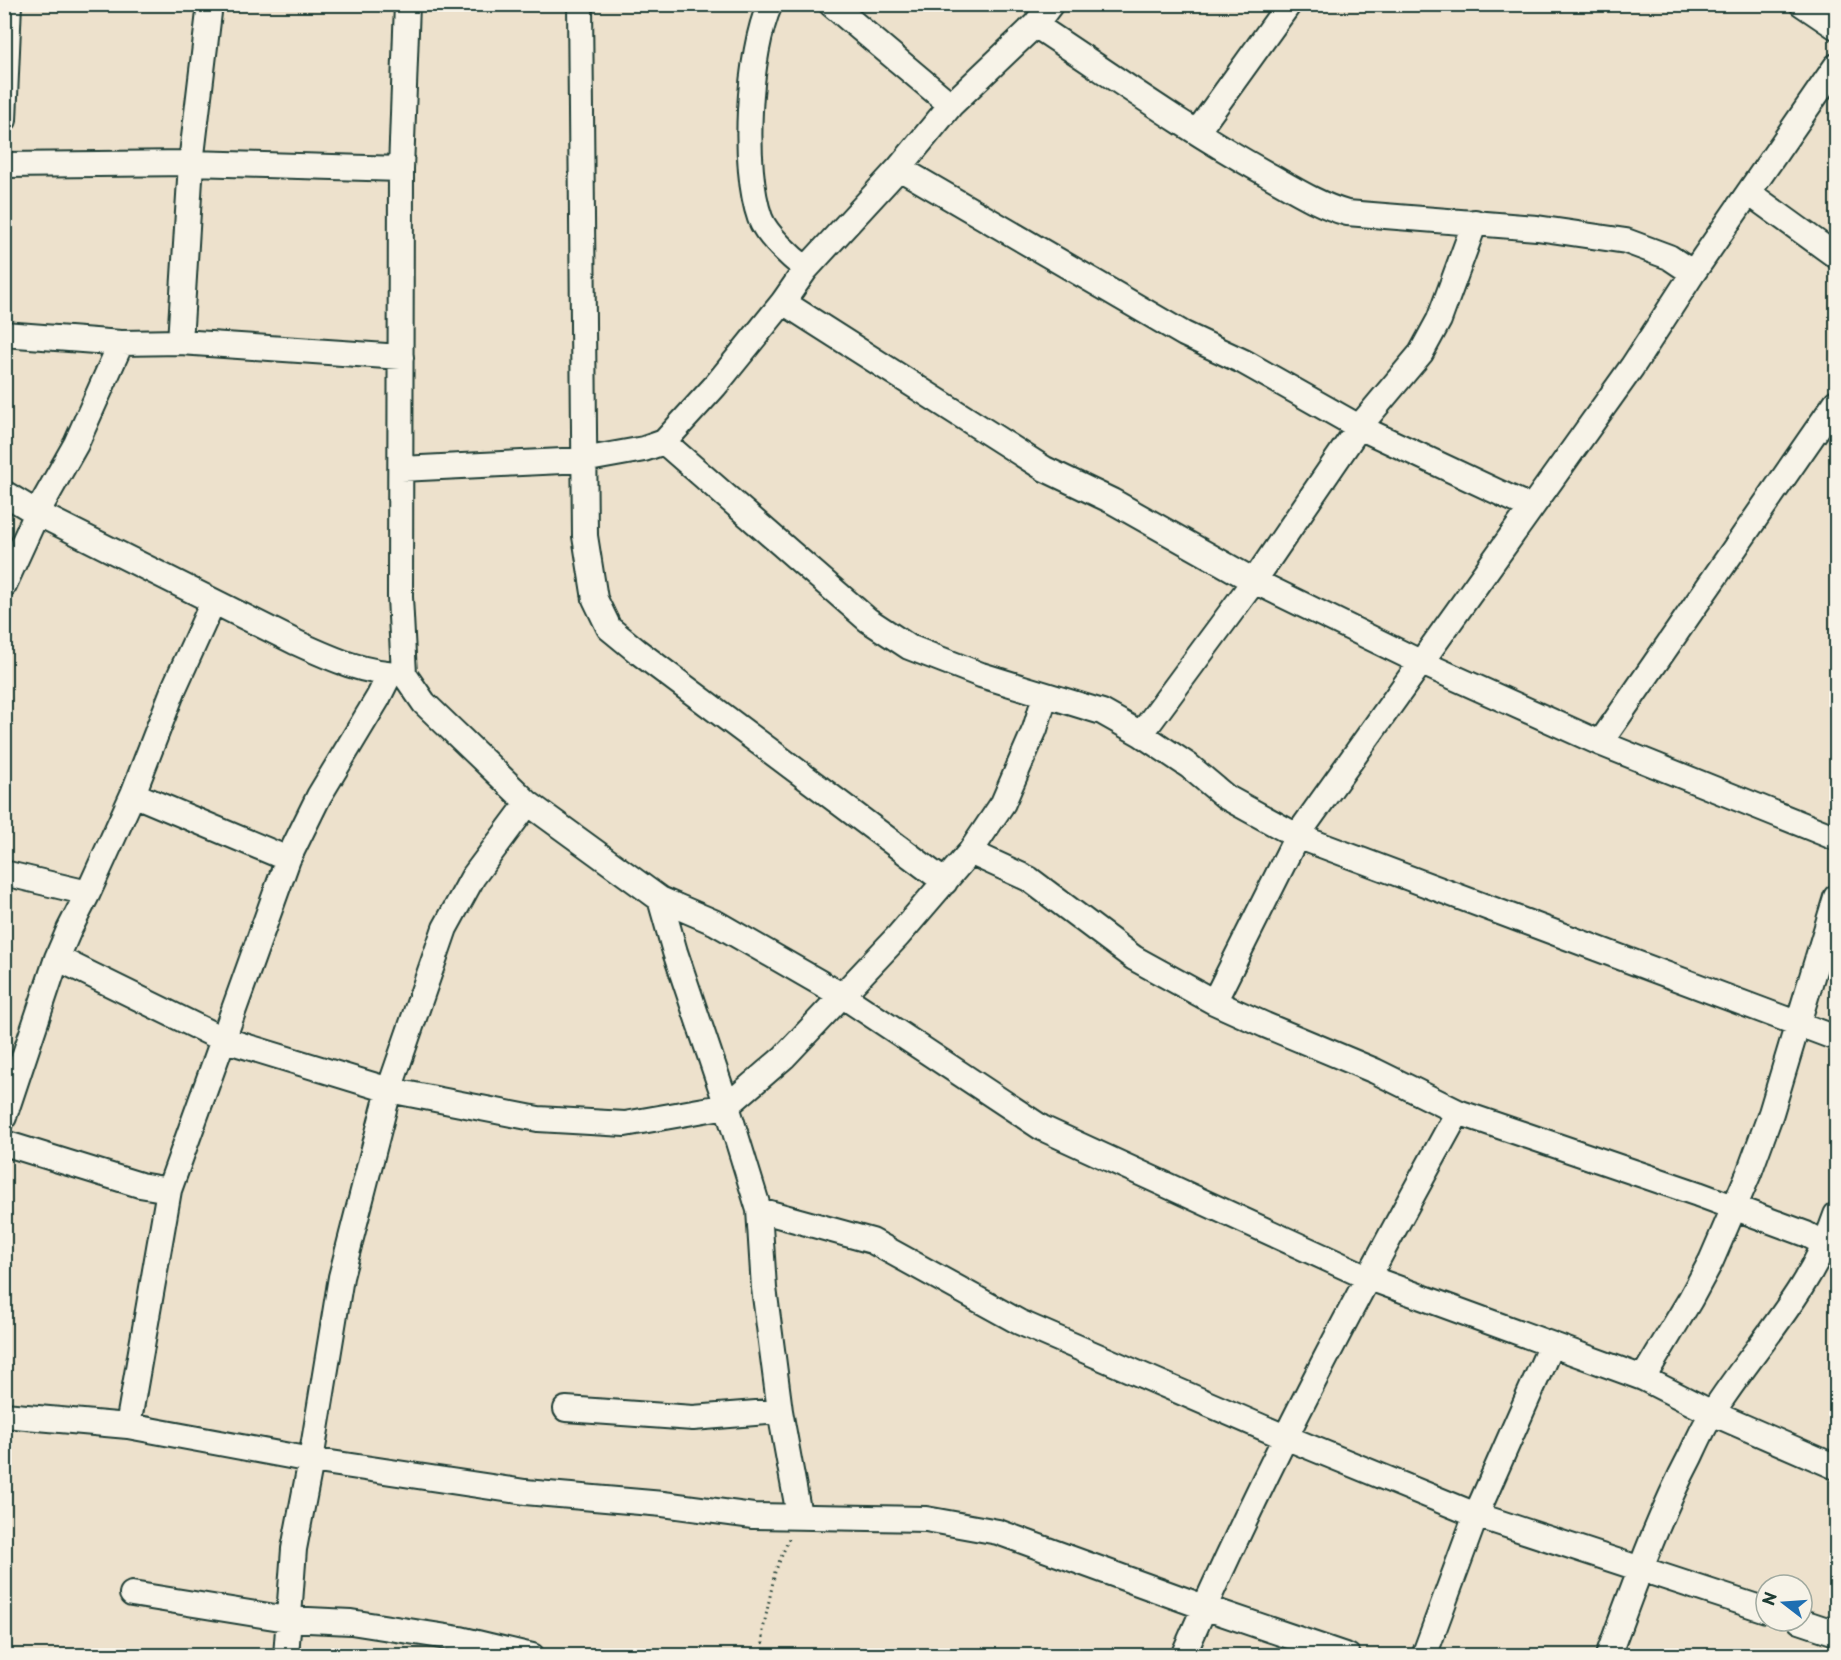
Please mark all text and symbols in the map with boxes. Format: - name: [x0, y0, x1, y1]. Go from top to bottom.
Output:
- north arrow: [1754, 1573, 1814, 1633]
- text: N: [1755, 1589, 1782, 1608]

